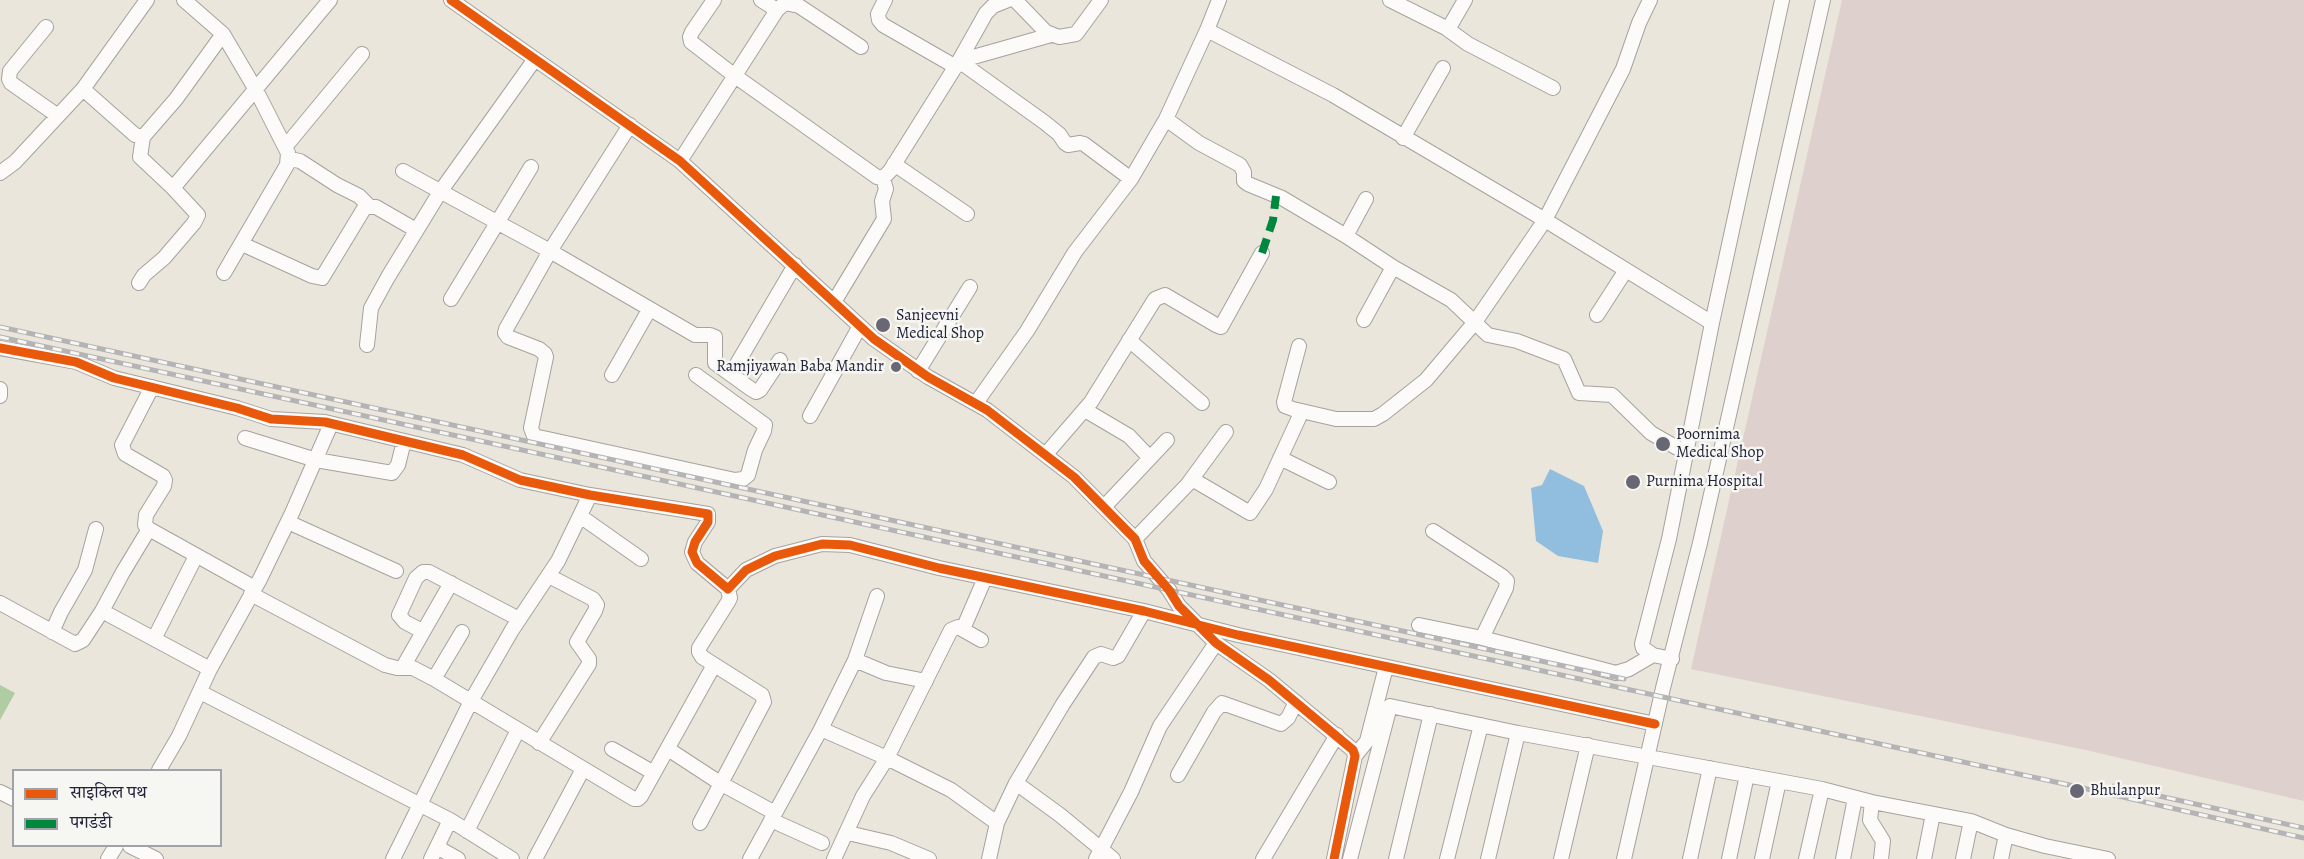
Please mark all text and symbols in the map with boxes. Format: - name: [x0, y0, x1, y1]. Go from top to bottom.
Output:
- place label: Sanjeevni Medical Shop: [896, 306, 984, 344]
- marker: Sanjeevni Medical Shop: [874, 316, 892, 334]
- place label: Ramjiyawan Baba Mandir: [716, 357, 884, 377]
- marker: Ramjiyawan Baba Mandir: [889, 360, 903, 374]
- place label: Poornima Medical Shop: [1676, 425, 1764, 463]
- marker: Poornima Medical Shop: [1654, 435, 1672, 453]
- place label: Purnima Hospital: [1646, 472, 1763, 492]
- marker: Purnima Hospital: [1624, 473, 1642, 491]
- legend: [12, 769, 222, 847]
- text: साइकिल पथ: [70, 780, 147, 804]
- place label: Bhulanpur: [2090, 781, 2160, 801]
- marker: Bhulanpur: [2068, 782, 2086, 800]
- text: पगडंडी: [70, 810, 112, 834]

